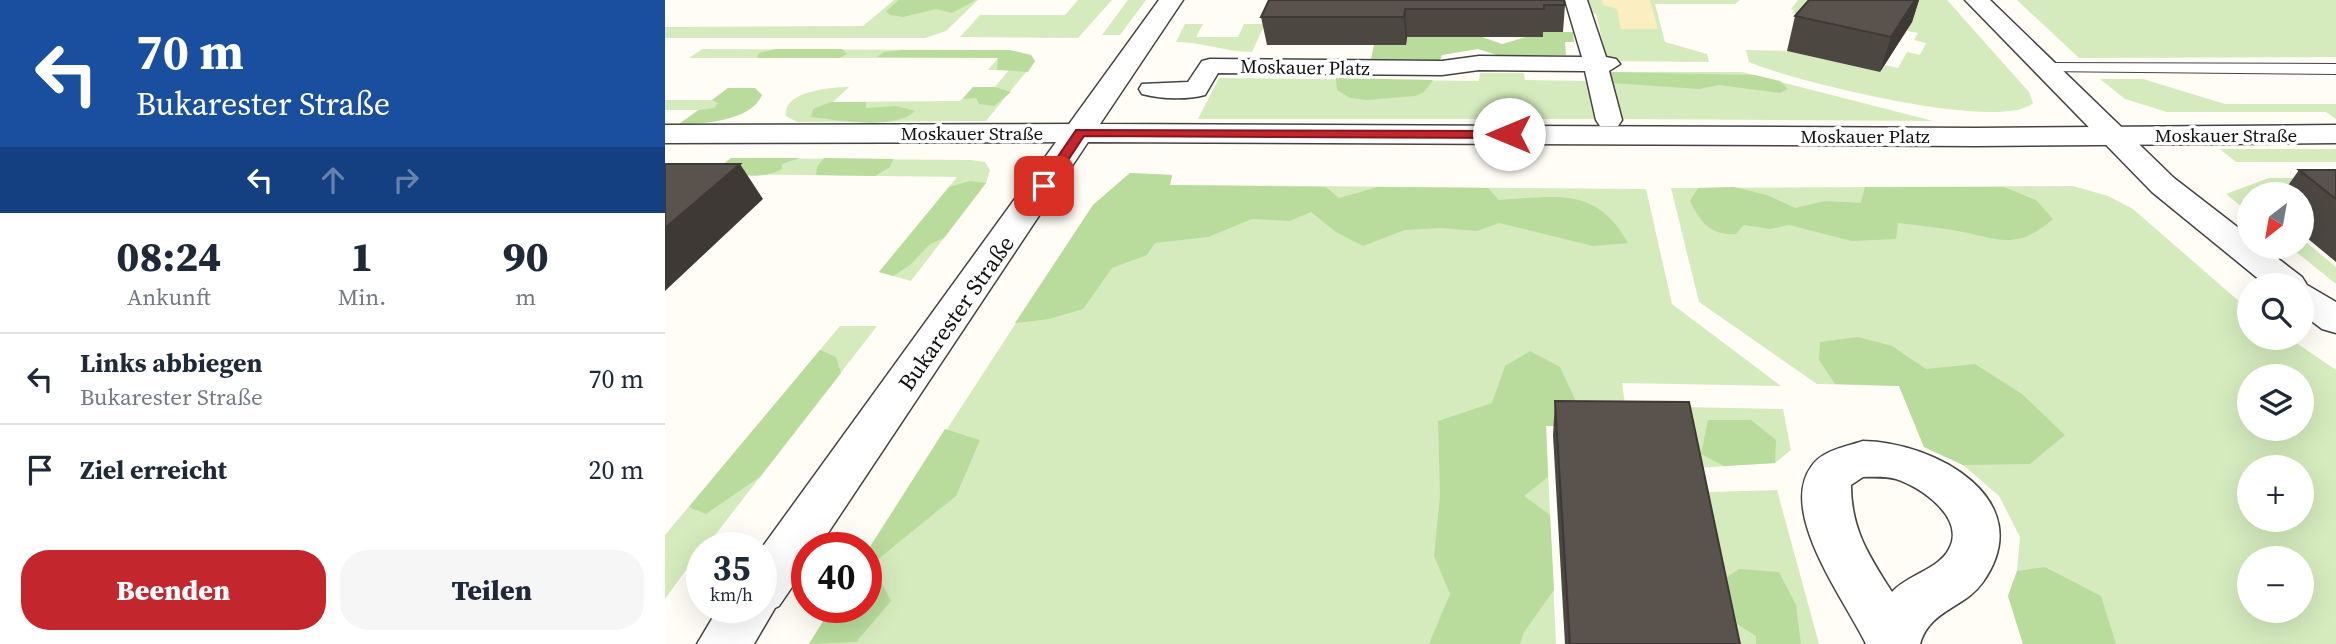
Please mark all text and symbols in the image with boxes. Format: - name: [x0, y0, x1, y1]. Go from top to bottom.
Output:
- text: 70 m: [136, 18, 244, 85]
- icon: left: [21, 28, 112, 119]
- street label: Moskauer Platz: [1240, 53, 1370, 81]
- text: Bukarester Straße: [136, 82, 390, 126]
- position arrow: [1472, 97, 1546, 171]
- street label: Moskauer Straße: [901, 120, 1043, 146]
- street label: Moskauer Straße: [2155, 122, 2297, 148]
- street label: Moskauer Platz: [1800, 123, 1930, 149]
- pin: [1014, 156, 1074, 216]
- icon: left: [241, 161, 279, 199]
- icon: ahead: [314, 161, 352, 199]
- icon: right: [387, 161, 425, 199]
- icon: arrive: [1025, 167, 1063, 205]
- north arrow: [2237, 182, 2313, 259]
- map controls: [2237, 182, 2314, 623]
- text: 08:24: [116, 227, 221, 285]
- text: 1: [350, 227, 374, 285]
- text: 90: [502, 227, 549, 285]
- street label: Bukarester Straße: [891, 229, 1021, 397]
- button: search: [2237, 273, 2314, 350]
- text: Ankunft: [127, 281, 211, 313]
- text: Min.: [338, 281, 386, 313]
- text: m: [515, 281, 536, 313]
- text: Links abbiegen: [80, 345, 263, 381]
- icon: left: [21, 360, 59, 398]
- text: 70 m: [589, 361, 644, 397]
- button: layers: [2237, 364, 2314, 441]
- text: Bukarester Straße: [80, 381, 263, 413]
- icon: arrive: [21, 451, 59, 489]
- text: Ziel erreicht: [80, 452, 227, 488]
- text: 20 m: [589, 452, 644, 488]
- button: +: [2237, 455, 2314, 532]
- speed limit sign: 40: [791, 532, 882, 623]
- text: 35: [713, 544, 750, 592]
- button: −: [2237, 546, 2314, 623]
- button: Beenden: [21, 550, 326, 630]
- button: Teilen: [340, 550, 644, 630]
- text: km/h: [710, 582, 753, 607]

